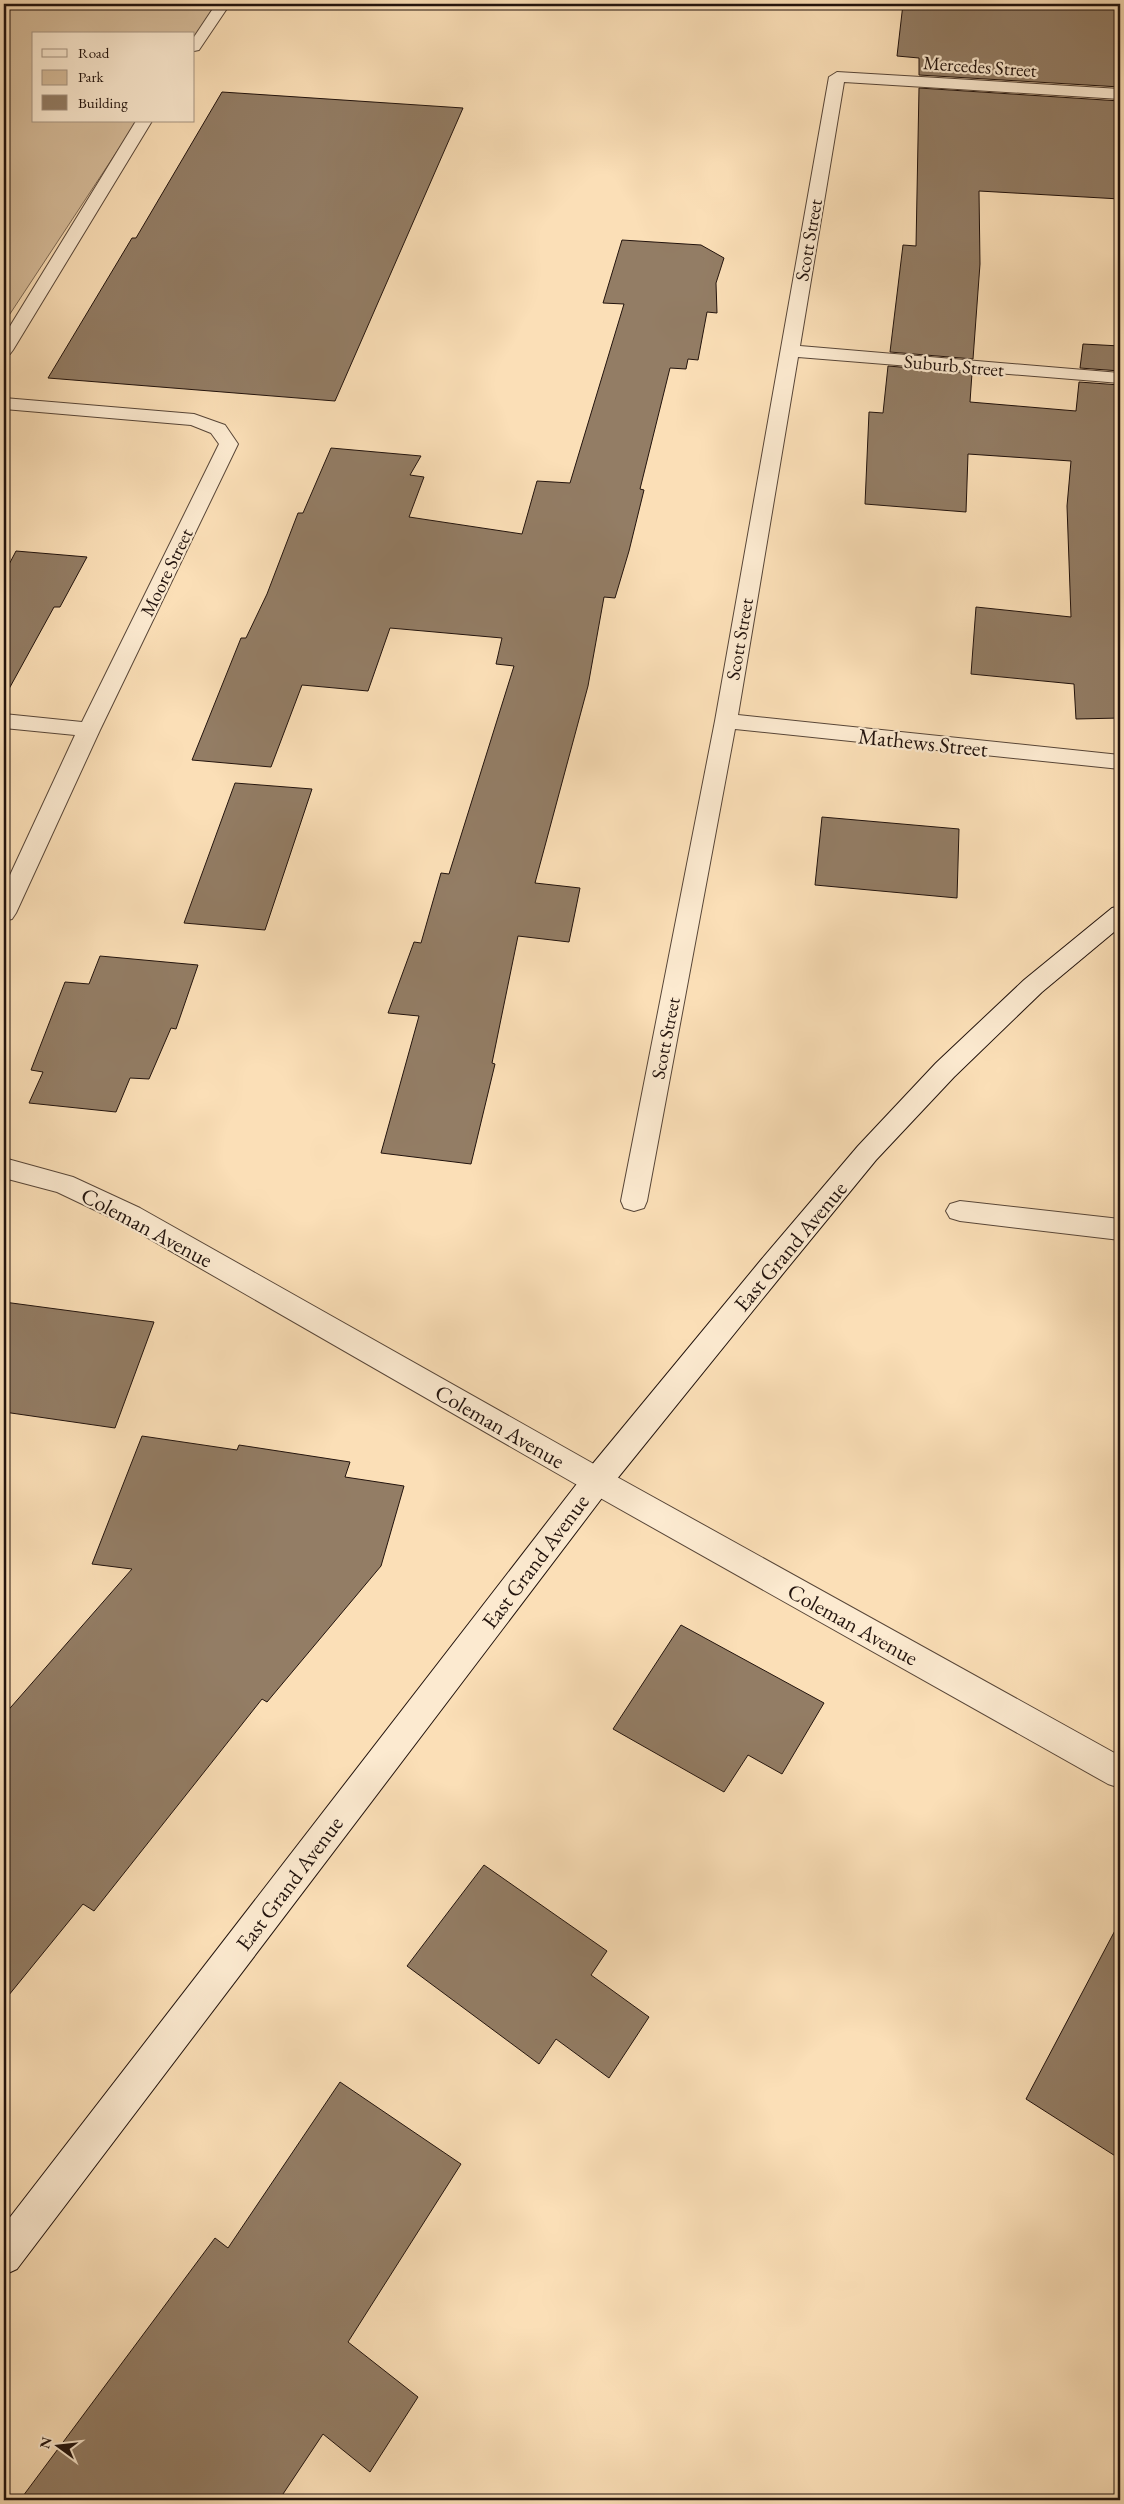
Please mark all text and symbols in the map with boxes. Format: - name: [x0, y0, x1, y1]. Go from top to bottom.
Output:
- legend: [32, 32, 195, 122]
- text: Road: [78, 43, 110, 62]
- street label: Mercedes Street: [922, 50, 1038, 83]
- text: Park: [78, 67, 105, 86]
- text: Building: [78, 93, 128, 112]
- street label: Scott Street: [789, 197, 828, 283]
- street label: Suburb Street: [903, 349, 1005, 382]
- street label: Moore Street: [134, 524, 198, 620]
- street label: Scott Street: [720, 596, 759, 682]
- street label: Mathews Street: [857, 721, 989, 764]
- street label: Scott Street: [645, 995, 686, 1081]
- street label: East Grand Avenue: [727, 1175, 854, 1318]
- street label: Coleman Avenue: [76, 1181, 218, 1274]
- street label: Coleman Avenue: [430, 1378, 570, 1475]
- street label: East Grand Avenue: [475, 1488, 596, 1635]
- street label: Coleman Avenue: [782, 1577, 924, 1672]
- street label: East Grand Avenue: [229, 1810, 350, 1957]
- north arrow: [32, 2422, 82, 2472]
- text: N: [35, 2434, 56, 2450]

